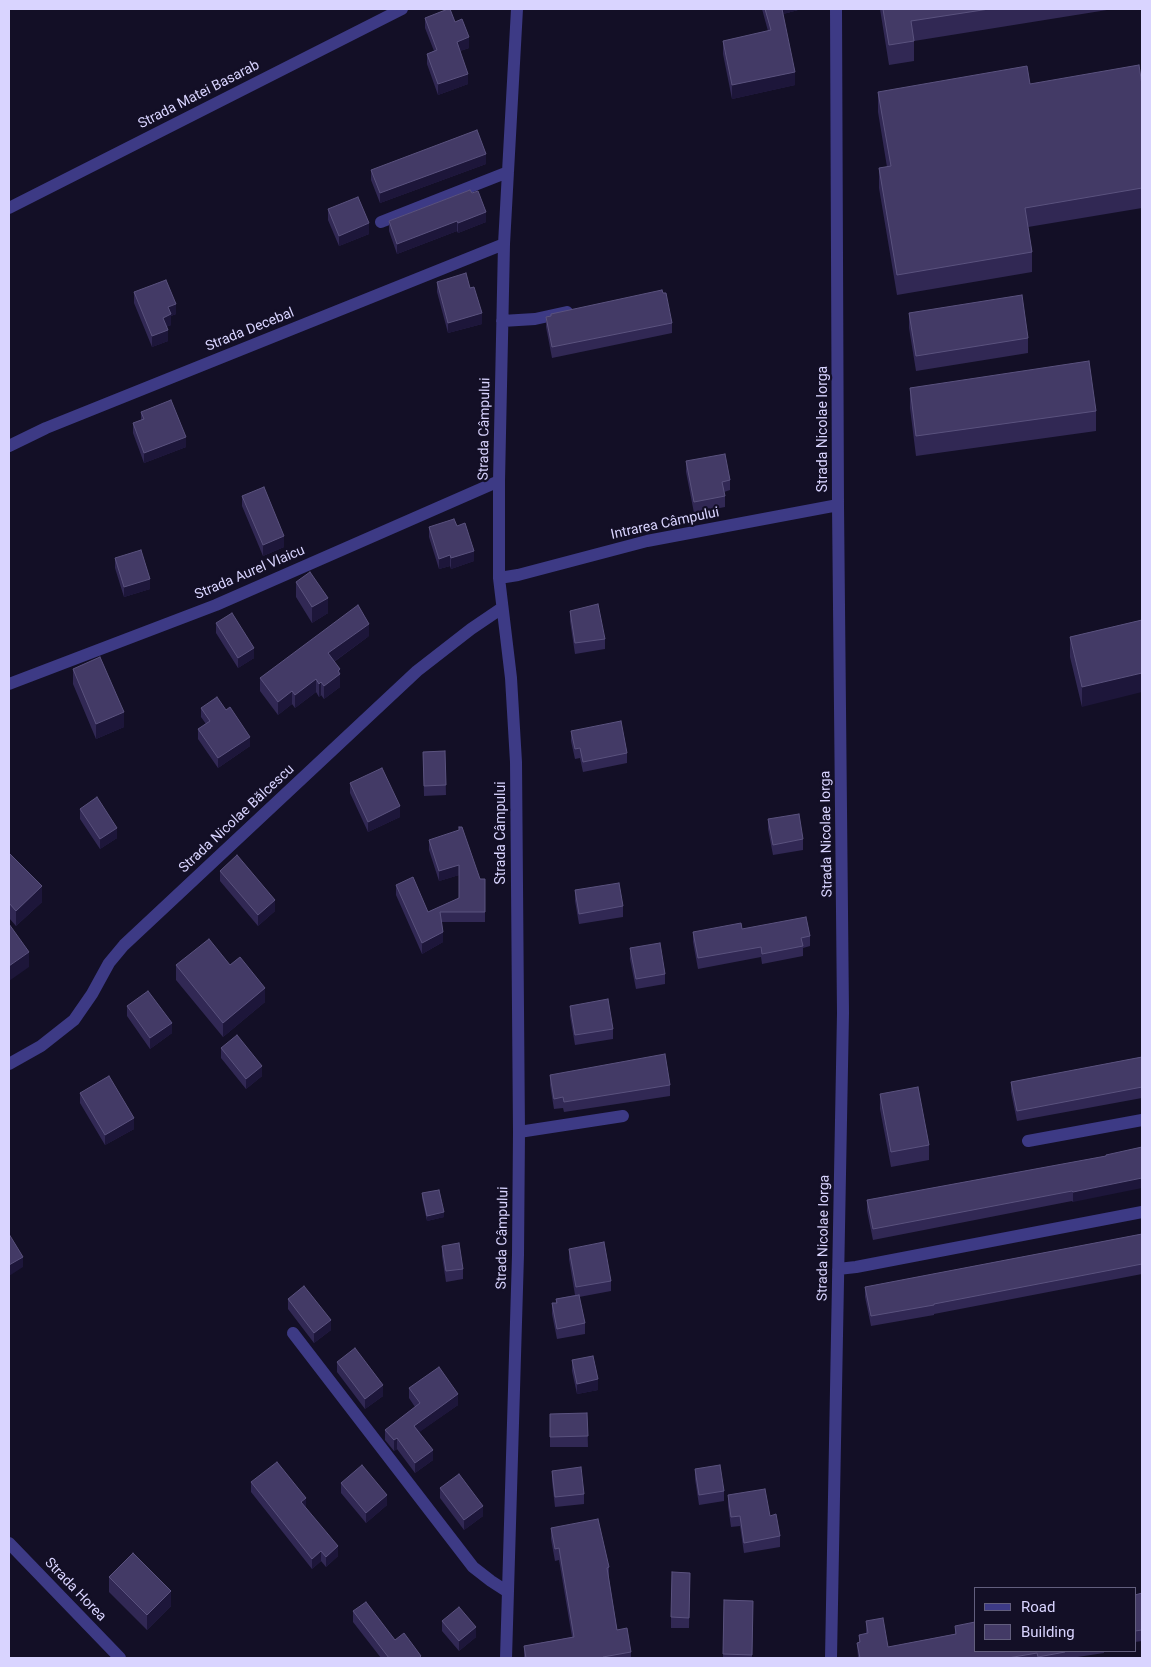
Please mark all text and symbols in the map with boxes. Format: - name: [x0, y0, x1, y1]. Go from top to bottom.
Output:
- street label: Strada Matei Basarab: [136, 57, 262, 133]
- street label: Strada Decebal: [203, 305, 297, 355]
- street label: Strada Nicolae Iorga: [815, 366, 831, 492]
- street label: Strada Câmpului: [476, 377, 494, 481]
- street label: Intrarea Câmpului: [609, 504, 721, 544]
- street label: Strada Aurel Vlaicu: [192, 542, 308, 604]
- street label: Strada Nicolae Bălcescu: [176, 761, 298, 877]
- street label: Strada Nicolae Iorga: [817, 771, 837, 897]
- street label: Strada Câmpului: [493, 781, 509, 885]
- street label: Strada Nicolae Iorga: [814, 1175, 834, 1301]
- street label: Strada Câmpului: [494, 1186, 512, 1290]
- street label: Strada Horea: [41, 1555, 109, 1625]
- legend: [974, 1587, 1136, 1652]
- text: Road: [1021, 1598, 1055, 1616]
- text: Building: [1021, 1623, 1075, 1641]

